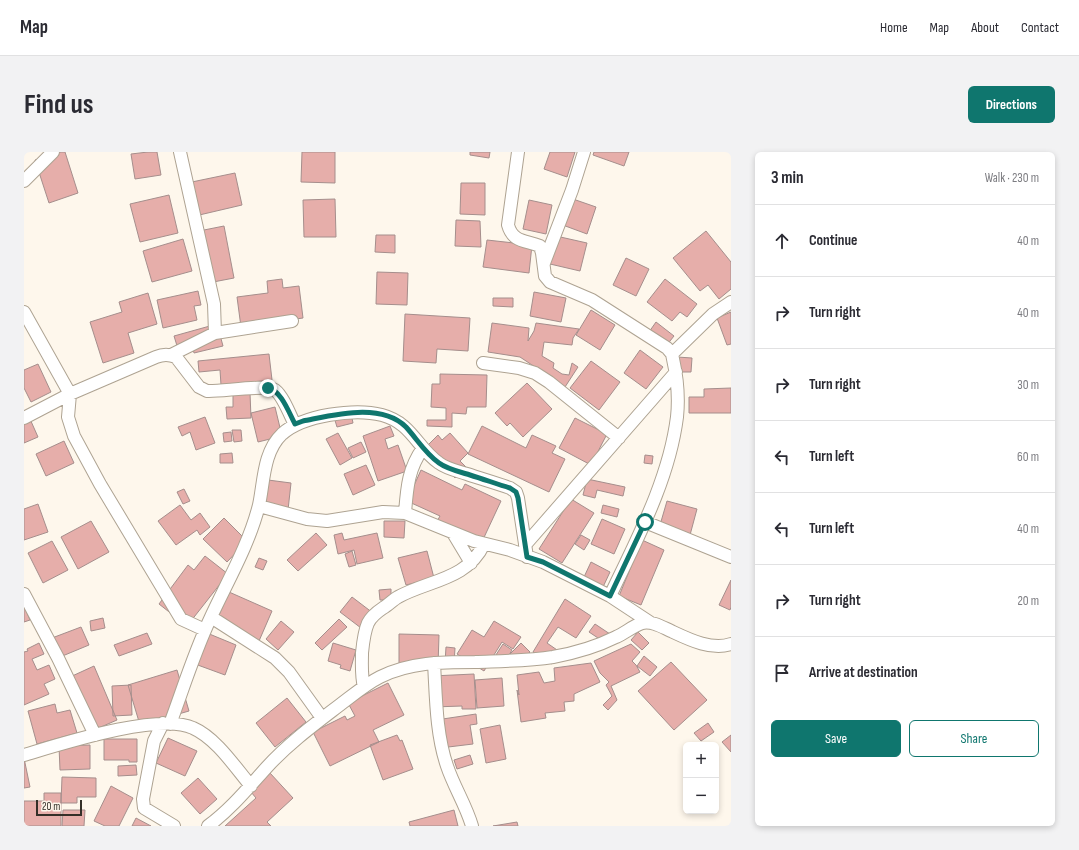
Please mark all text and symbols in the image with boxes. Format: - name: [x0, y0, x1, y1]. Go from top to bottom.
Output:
- text: Map: [20, 16, 48, 39]
- text: Home: [880, 19, 908, 36]
- text: Map: [930, 19, 949, 36]
- text: About: [971, 19, 999, 36]
- text: Contact: [1021, 19, 1059, 36]
- button: Directions: [968, 86, 1055, 123]
- text: Find us: [24, 88, 93, 121]
- text: 3 min: [771, 168, 804, 188]
- text: Walk · 230 m: [985, 170, 1039, 186]
- icon: ahead: [771, 230, 793, 252]
- text: Continue: [809, 231, 858, 250]
- text: 40 m: [1017, 233, 1039, 249]
- icon: right: [771, 302, 793, 324]
- text: Turn right: [809, 303, 861, 322]
- text: 40 m: [1017, 305, 1039, 321]
- icon: right: [771, 374, 793, 396]
- text: Turn right: [809, 375, 861, 394]
- text: 30 m: [1017, 377, 1039, 393]
- route end: [259, 379, 277, 397]
- icon: left: [771, 446, 793, 468]
- text: Turn left: [809, 447, 854, 466]
- text: 60 m: [1017, 449, 1039, 465]
- route start: [636, 513, 654, 531]
- icon: left: [771, 518, 793, 540]
- text: Turn left: [809, 519, 854, 538]
- text: 40 m: [1017, 521, 1039, 537]
- icon: right: [771, 590, 793, 612]
- text: Turn right: [809, 591, 861, 610]
- text: 20 m: [1017, 593, 1039, 609]
- icon: arrive: [771, 662, 793, 684]
- text: Arrive at destination: [809, 663, 918, 682]
- button: Save: [771, 720, 901, 757]
- button: Share: [909, 720, 1039, 757]
- map controls: [683, 742, 719, 814]
- button: +: [683, 742, 719, 778]
- button: −: [683, 778, 719, 814]
- scale bar: [36, 798, 82, 817]
- text: 20 m: [42, 800, 60, 813]

